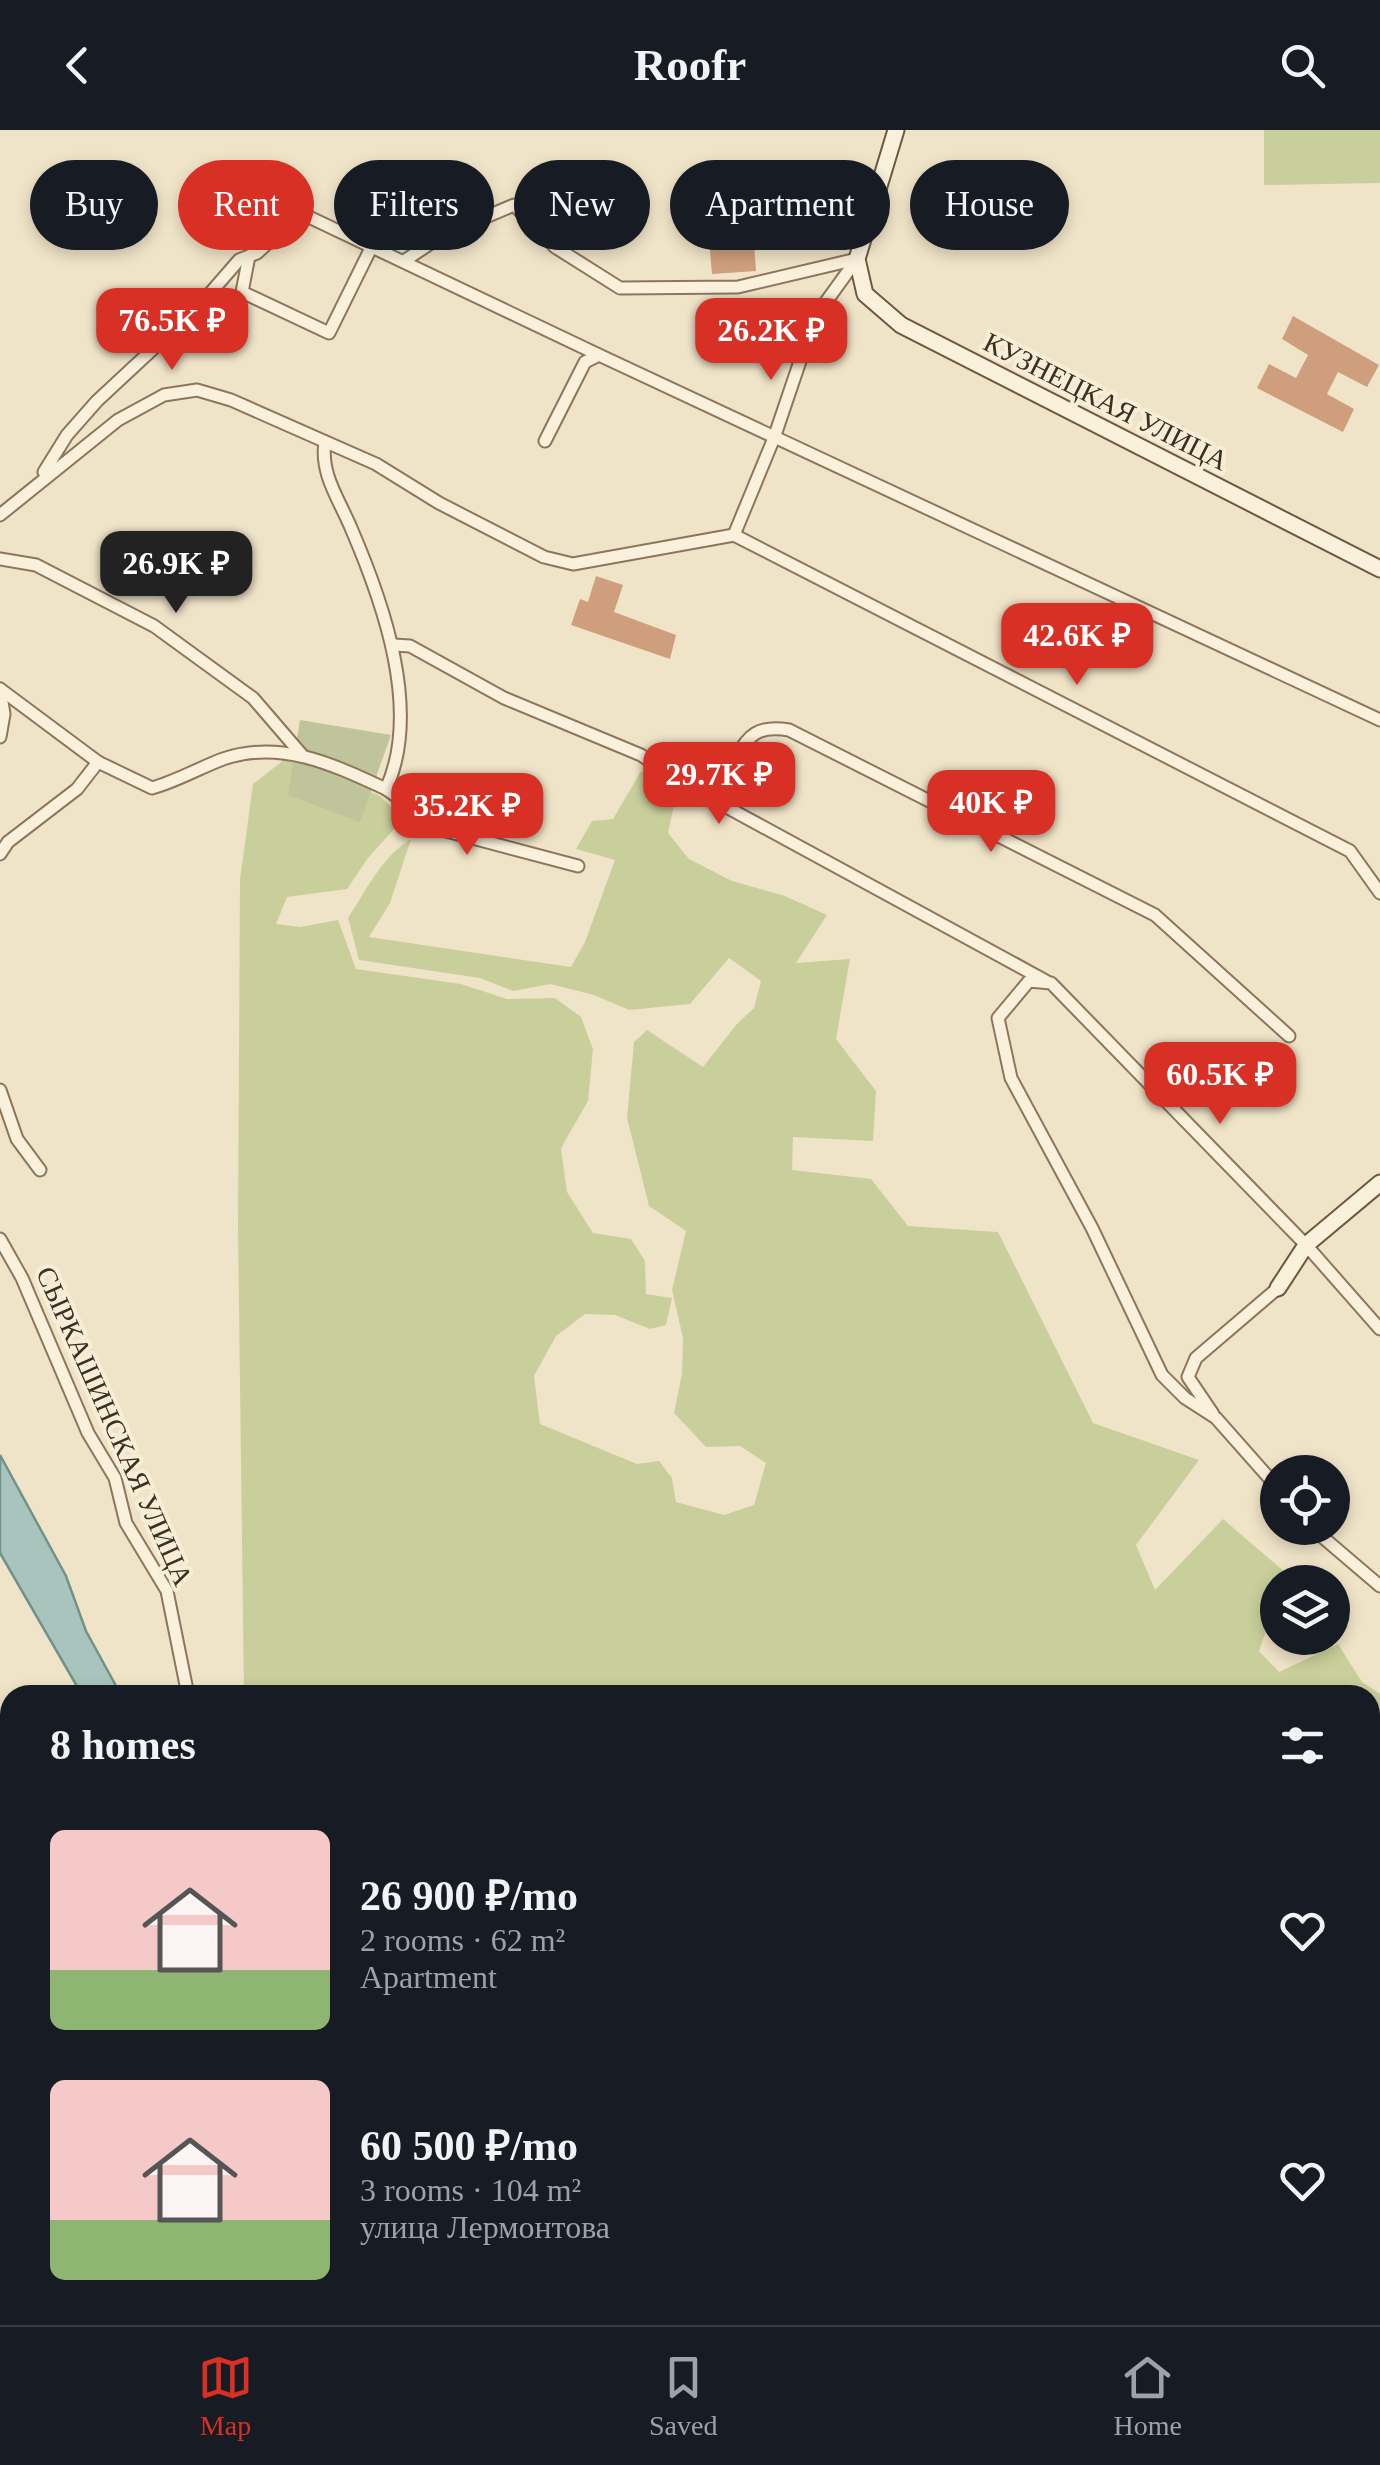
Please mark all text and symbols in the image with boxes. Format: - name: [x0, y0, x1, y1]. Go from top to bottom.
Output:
- icon: back: [50, 38, 105, 93]
- icon: search: [1275, 38, 1330, 93]
- text: Roofr: [634, 40, 746, 90]
- chip: Buy: [30, 160, 158, 250]
- chip: Rent: [178, 160, 314, 250]
- chip: Filters: [334, 160, 494, 250]
- chip: New: [514, 160, 650, 250]
- chip: Apartment: [670, 160, 890, 250]
- chip: House: [910, 160, 1069, 250]
- pin: 76.5K ₽: [80, 288, 264, 373]
- pin: 26.2K ₽: [679, 298, 863, 383]
- text: 76.5K ₽: [118, 302, 226, 338]
- text: 26.2K ₽: [717, 312, 825, 348]
- street label: КУЗНЕЦКАЯ УЛИЦА: [978, 326, 1234, 477]
- pin: 26.9K ₽: [84, 531, 268, 616]
- text: 26.9K ₽: [122, 545, 230, 581]
- pin: 42.6K ₽: [985, 603, 1169, 688]
- text: 42.6K ₽: [1023, 617, 1131, 653]
- pin: 29.7K ₽: [627, 742, 811, 827]
- text: 29.7K ₽: [665, 756, 773, 792]
- pin: 40K ₽: [921, 770, 1061, 855]
- pin: 35.2K ₽: [375, 773, 559, 858]
- text: 40K ₽: [949, 784, 1033, 820]
- text: 35.2K ₽: [413, 787, 521, 823]
- pin: 60.5K ₽: [1128, 1042, 1312, 1127]
- text: 60.5K ₽: [1166, 1056, 1274, 1092]
- street label: СЫРКАШИНСКАЯ УЛИЦА: [30, 1262, 199, 1591]
- map controls: [1260, 1455, 1350, 1655]
- button: locate: [1260, 1455, 1350, 1545]
- button: layers: [1260, 1565, 1350, 1655]
- icon: filters: [1275, 1718, 1330, 1773]
- text: 8 homes: [50, 1722, 196, 1768]
- icon: home: [130, 1870, 250, 1990]
- text: 26 900 ₽/mo: [360, 1873, 578, 1919]
- icon: heart: [1275, 1903, 1330, 1958]
- text: 2 rooms · 62 m²: [360, 1922, 565, 1958]
- text: Apartment: [360, 1959, 497, 1995]
- icon: home: [130, 2120, 250, 2240]
- text: 60 500 ₽/mo: [360, 2123, 578, 2169]
- icon: heart: [1275, 2153, 1330, 2208]
- text: 3 rooms · 104 m²: [360, 2172, 581, 2208]
- text: улица Лермонтова: [360, 2209, 610, 2245]
- tab: Map: [198, 2350, 253, 2442]
- tab: Saved: [649, 2350, 717, 2442]
- tab: Home: [1114, 2350, 1182, 2442]

